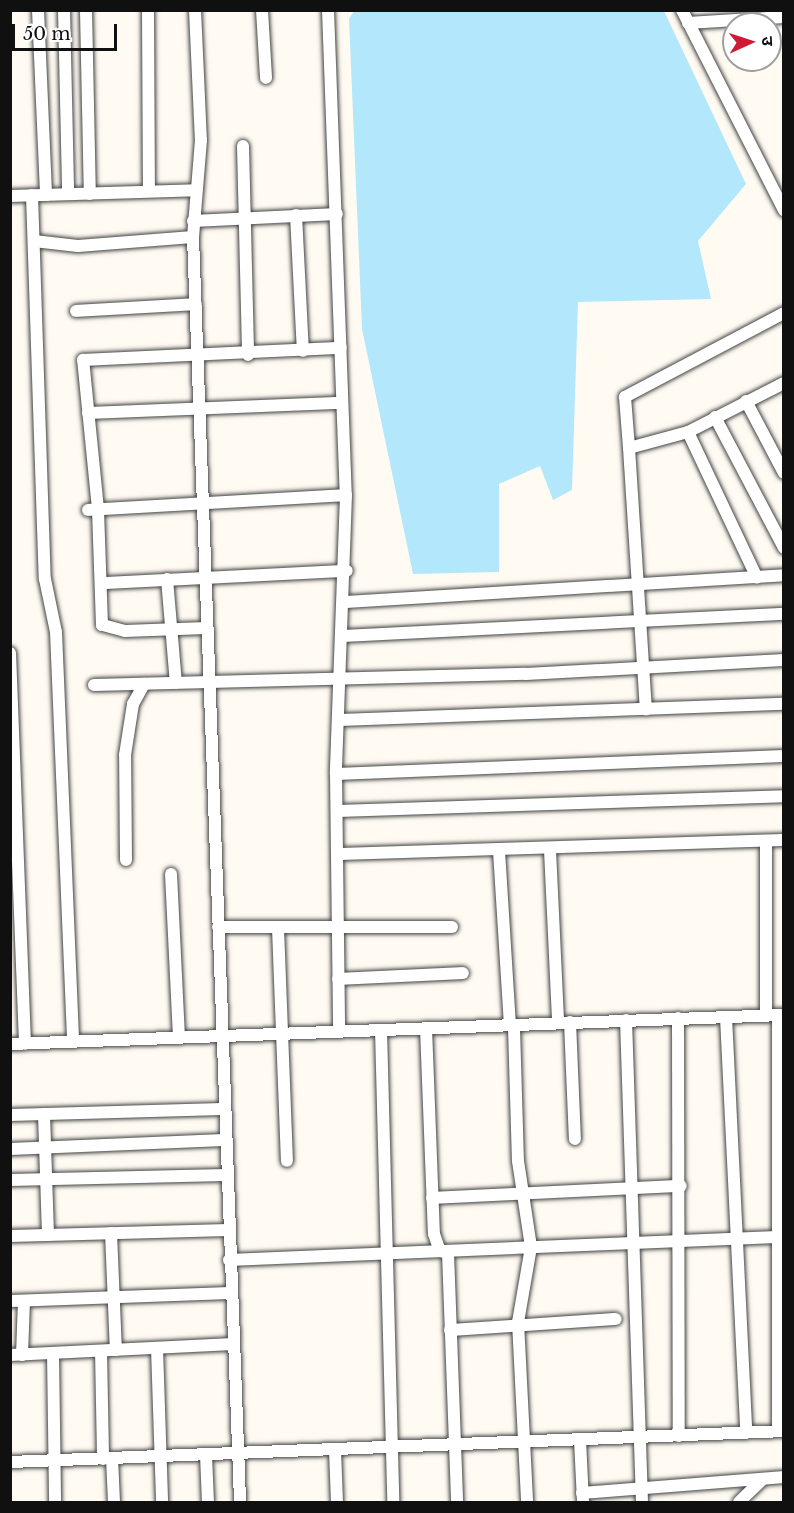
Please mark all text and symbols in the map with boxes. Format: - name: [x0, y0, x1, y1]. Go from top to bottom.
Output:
- scale bar: [15, 12, 120, 50]
- north arrow: [722, 12, 782, 72]
- text: 50 m: [23, 23, 71, 45]
- text: उ: [758, 36, 778, 46]

